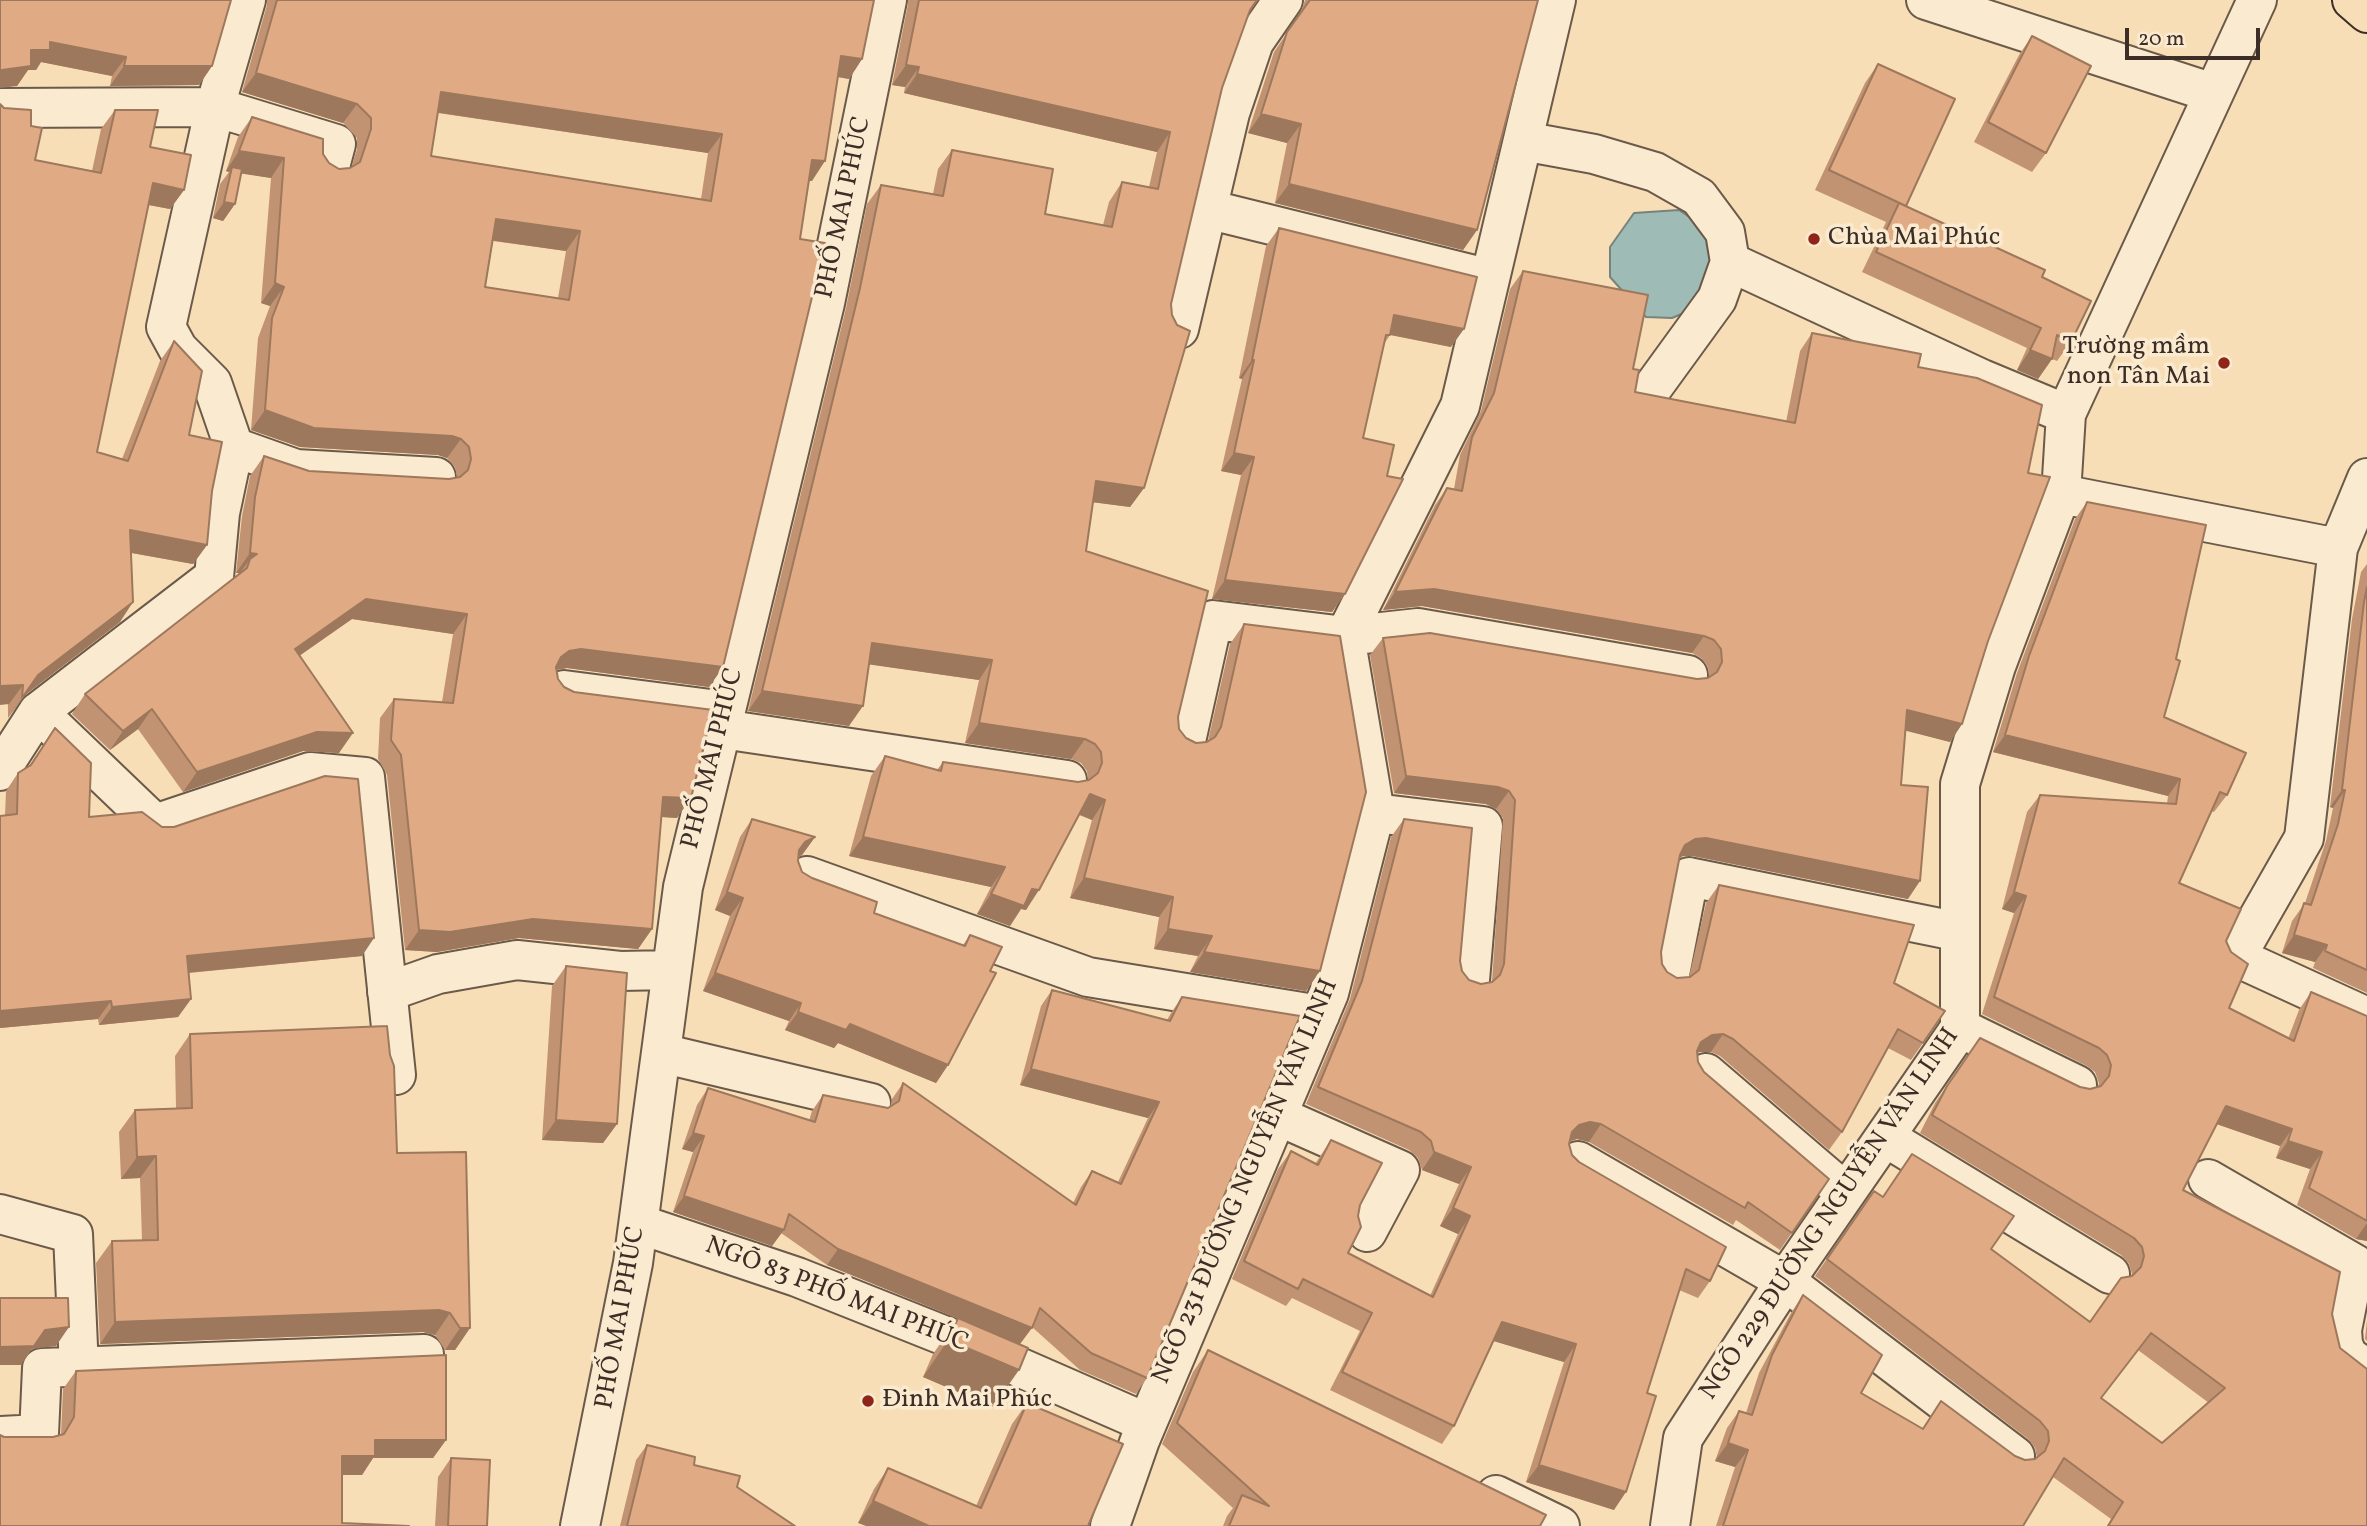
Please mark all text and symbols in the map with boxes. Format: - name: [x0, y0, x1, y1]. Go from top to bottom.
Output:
- scale bar: [2129, 14, 2264, 58]
- text: 20 m: [2138, 25, 2184, 54]
- street label: PHỐ MAI PHÚC: [811, 114, 879, 302]
- place label: Chùa Mai Phúc: [1828, 223, 2000, 255]
- marker: Chùa Mai Phúc: [1806, 231, 1822, 247]
- place label: Trường mầm non Tân Mai: [2062, 332, 2210, 394]
- marker: Trường mầm non Tân Mai: [2216, 355, 2232, 371]
- street label: PHỐ MAI PHÚC: [676, 665, 752, 853]
- street label: NGÕ 231 ĐƯỜNG NGUYỄN VĂN LINH: [1147, 975, 1347, 1389]
- street label: NGÕ 229 ĐƯỜNG NGUYỄN VĂN LINH: [1695, 1023, 1967, 1407]
- street label: PHỐ MAI PHÚC: [591, 1224, 653, 1412]
- street label: NGÕ 83 PHỐ MAI PHÚC: [700, 1231, 972, 1361]
- place label: Đinh Mai Phúc: [882, 1385, 1052, 1417]
- marker: Đinh Mai Phúc: [860, 1393, 876, 1409]

